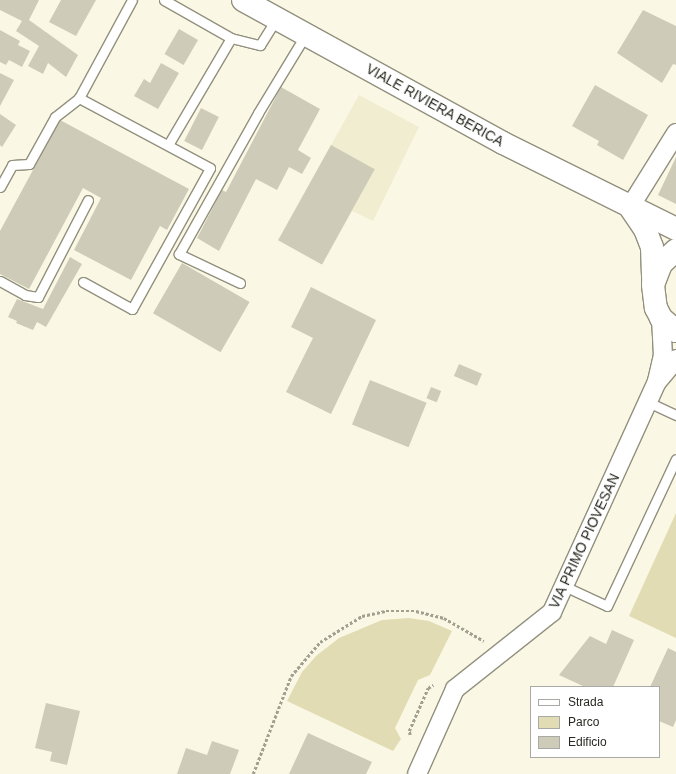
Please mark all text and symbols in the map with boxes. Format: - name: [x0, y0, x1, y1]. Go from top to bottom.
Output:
- street label: VIALE RIVIERA BERICA: [363, 60, 507, 150]
- street label: VIA PRIMO PIOVESAN: [545, 470, 623, 612]
- legend: [530, 686, 660, 758]
- text: Strada: [568, 695, 603, 709]
- text: Parco: [568, 715, 599, 729]
- text: Edificio: [568, 735, 607, 749]

